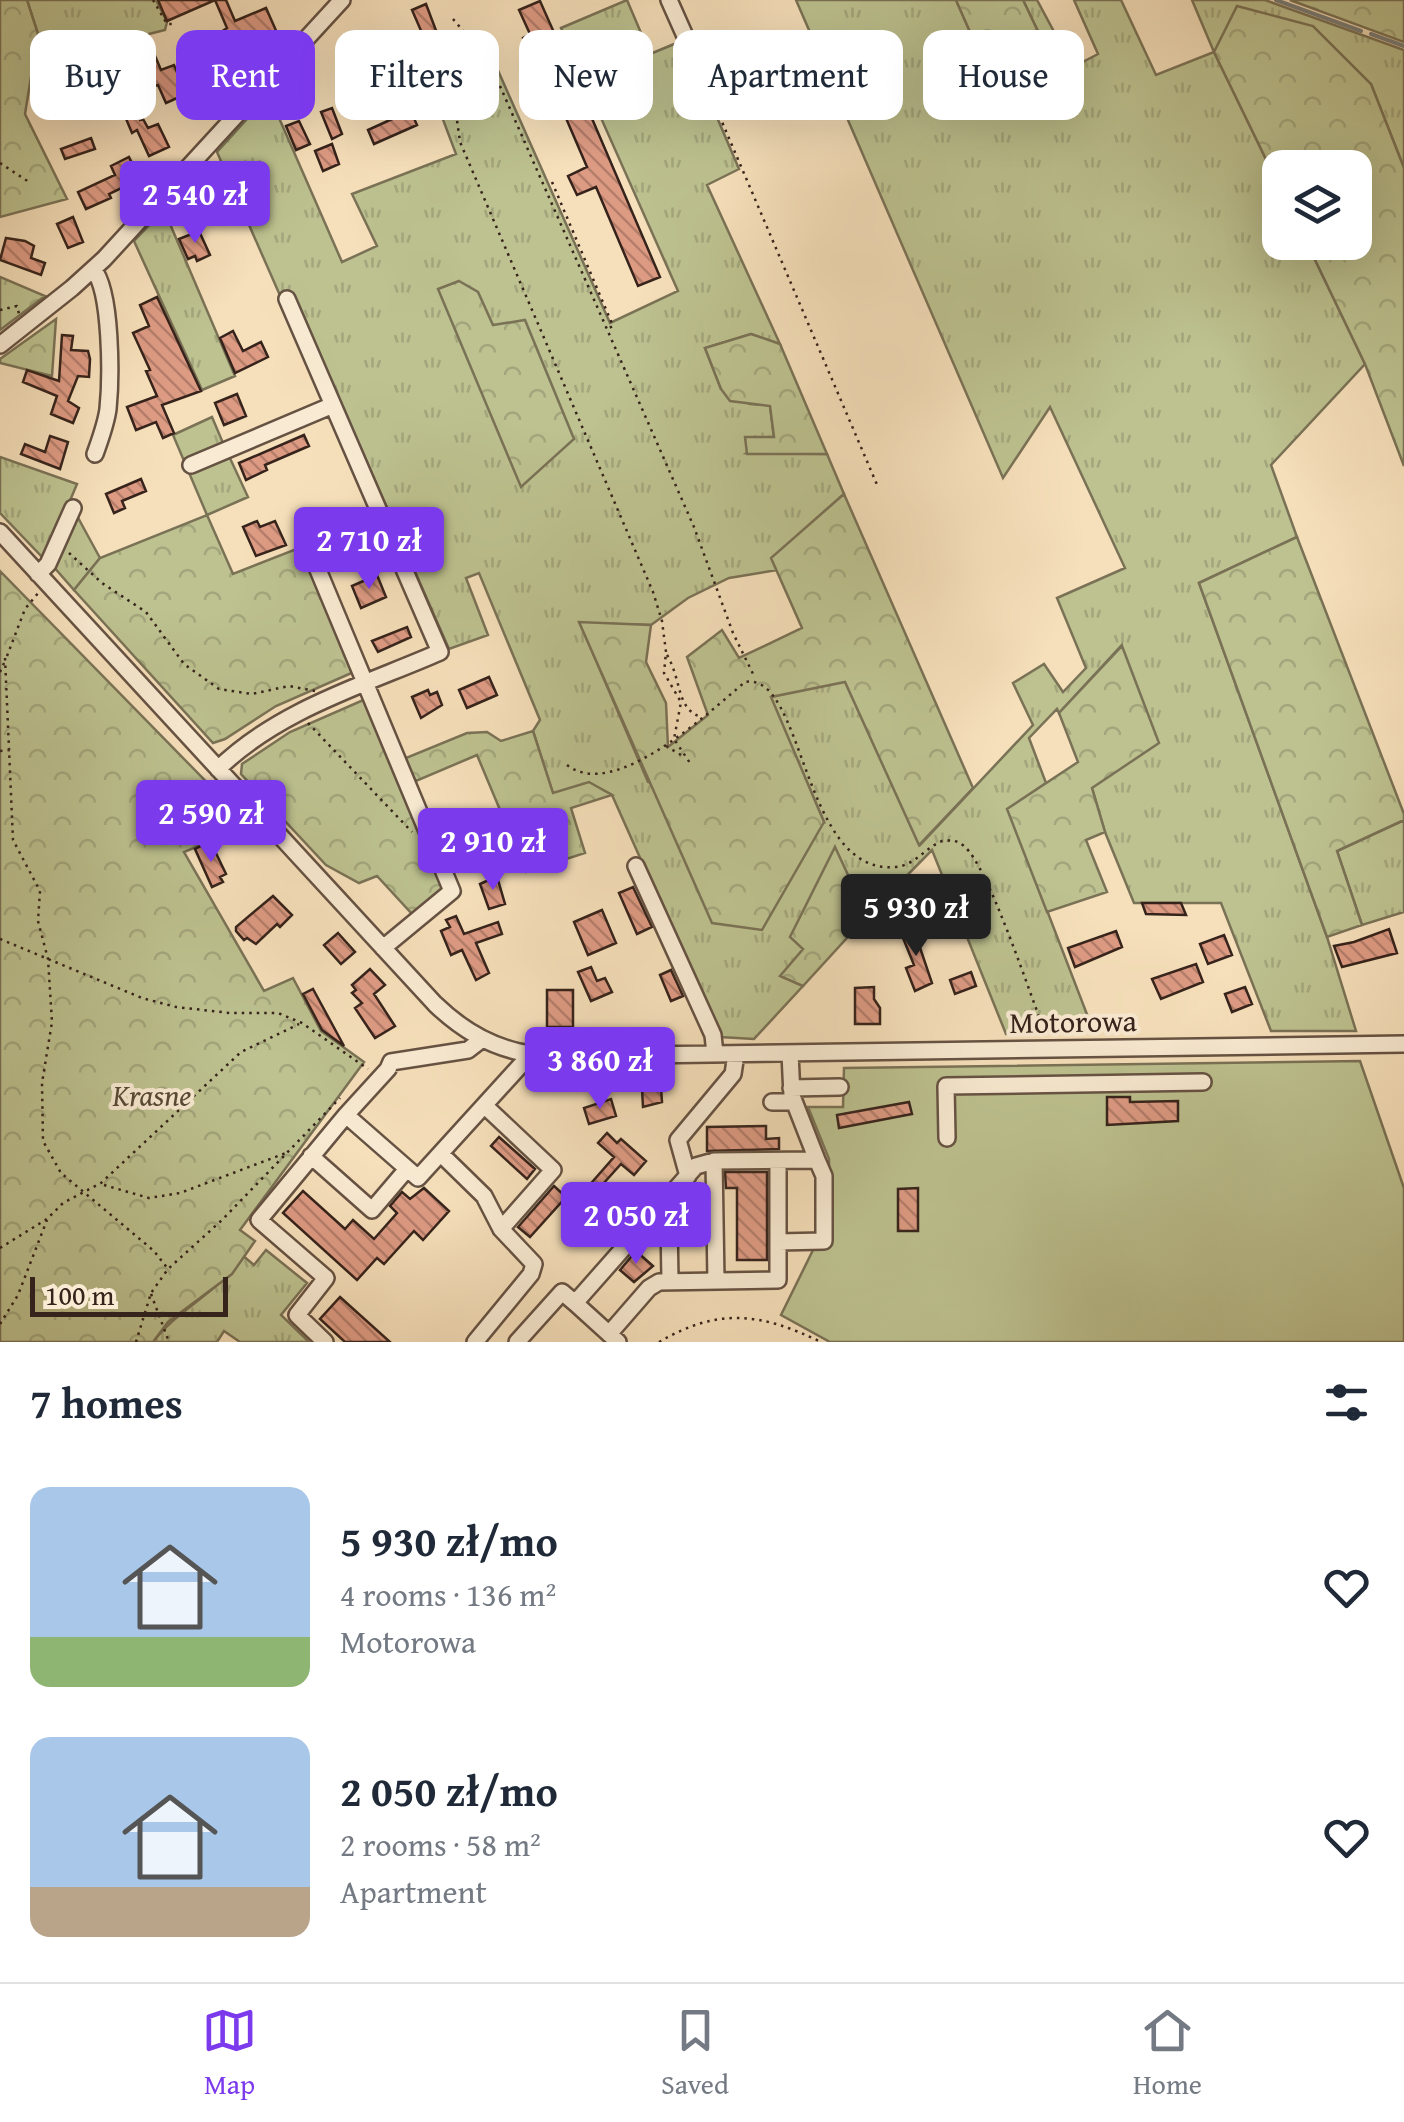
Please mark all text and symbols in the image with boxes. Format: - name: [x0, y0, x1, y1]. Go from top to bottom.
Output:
- chip: Buy: [30, 30, 156, 120]
- chip: Rent: [176, 30, 315, 120]
- chip: Filters: [335, 30, 499, 120]
- chip: New: [519, 30, 653, 120]
- chip: Apartment: [673, 30, 903, 120]
- chip: House: [923, 30, 1084, 120]
- map controls: [1262, 150, 1372, 260]
- button: layers: [1262, 150, 1372, 260]
- pin: 2 540 zł: [92, 161, 298, 246]
- text: 2 540 zł: [142, 170, 248, 217]
- pin: 2 710 zł: [266, 507, 472, 592]
- text: 2 710 zł: [316, 516, 422, 563]
- pin: 2 590 zł: [108, 780, 314, 865]
- text: 2 590 zł: [158, 789, 264, 836]
- pin: 2 910 zł: [390, 808, 596, 893]
- text: 2 910 zł: [440, 817, 546, 864]
- pin: 5 930 zł: [813, 874, 1019, 959]
- text: 5 930 zł: [863, 883, 969, 930]
- street label: Motorowa: [1009, 998, 1137, 1044]
- pin: 3 860 zł: [497, 1027, 703, 1112]
- text: 3 860 zł: [547, 1036, 653, 1083]
- park label: Krasne: [112, 1073, 191, 1117]
- pin: 2 050 zł: [533, 1182, 739, 1267]
- text: 2 050 zł: [583, 1191, 689, 1238]
- scale bar: [30, 1272, 228, 1316]
- text: 100 m: [45, 1274, 114, 1315]
- text: 7 homes: [30, 1372, 183, 1433]
- icon: filters: [1319, 1375, 1374, 1430]
- text: 5 930 zł/mo: [340, 1510, 558, 1571]
- icon: home: [110, 1527, 230, 1647]
- icon: heart: [1319, 1560, 1374, 1615]
- text: 4 rooms · 136 m²: [340, 1571, 556, 1618]
- text: Motorowa: [340, 1618, 476, 1665]
- text: 2 050 zł/mo: [340, 1760, 558, 1821]
- icon: home: [110, 1777, 230, 1897]
- icon: heart: [1319, 1810, 1374, 1865]
- text: 2 rooms · 58 m²: [340, 1821, 541, 1868]
- text: Apartment: [340, 1868, 487, 1915]
- tab: Map: [202, 2003, 257, 2104]
- tab: Saved: [661, 2003, 729, 2104]
- tab: Home: [1133, 2003, 1202, 2104]

